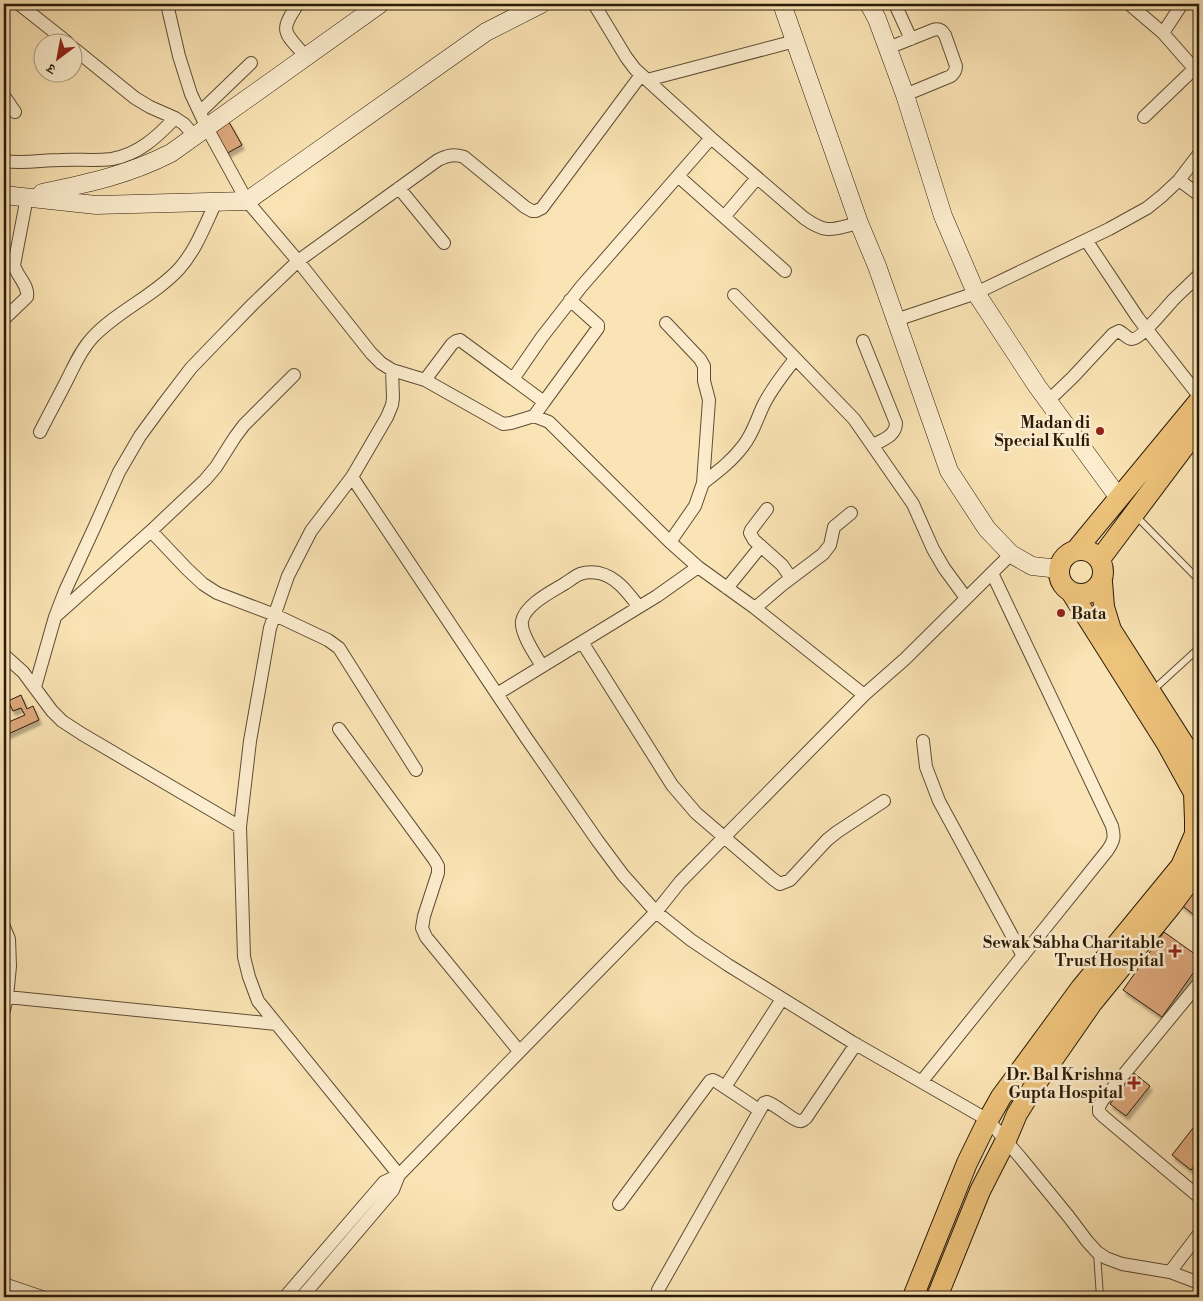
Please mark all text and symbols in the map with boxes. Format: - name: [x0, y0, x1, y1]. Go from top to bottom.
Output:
- north arrow: [32, 32, 82, 82]
- text: उ: [43, 58, 60, 78]
- place label: Madan di Special Kulfi: [994, 413, 1090, 451]
- marker: Madan di Special Kulfi: [1094, 425, 1106, 437]
- place label: Bata: [1071, 604, 1107, 624]
- marker: Bata: [1055, 607, 1067, 619]
- place label: Sewak Sabha Charitable Trust Hospital: [983, 933, 1165, 971]
- marker: Sewak Sabha Charitable Trust Hospital: [1168, 944, 1182, 958]
- place label: Dr. Bal Krishna Gupta Hospital: [1006, 1065, 1124, 1103]
- marker: Dr. Bal Krishna Gupta Hospital: [1127, 1076, 1141, 1090]

